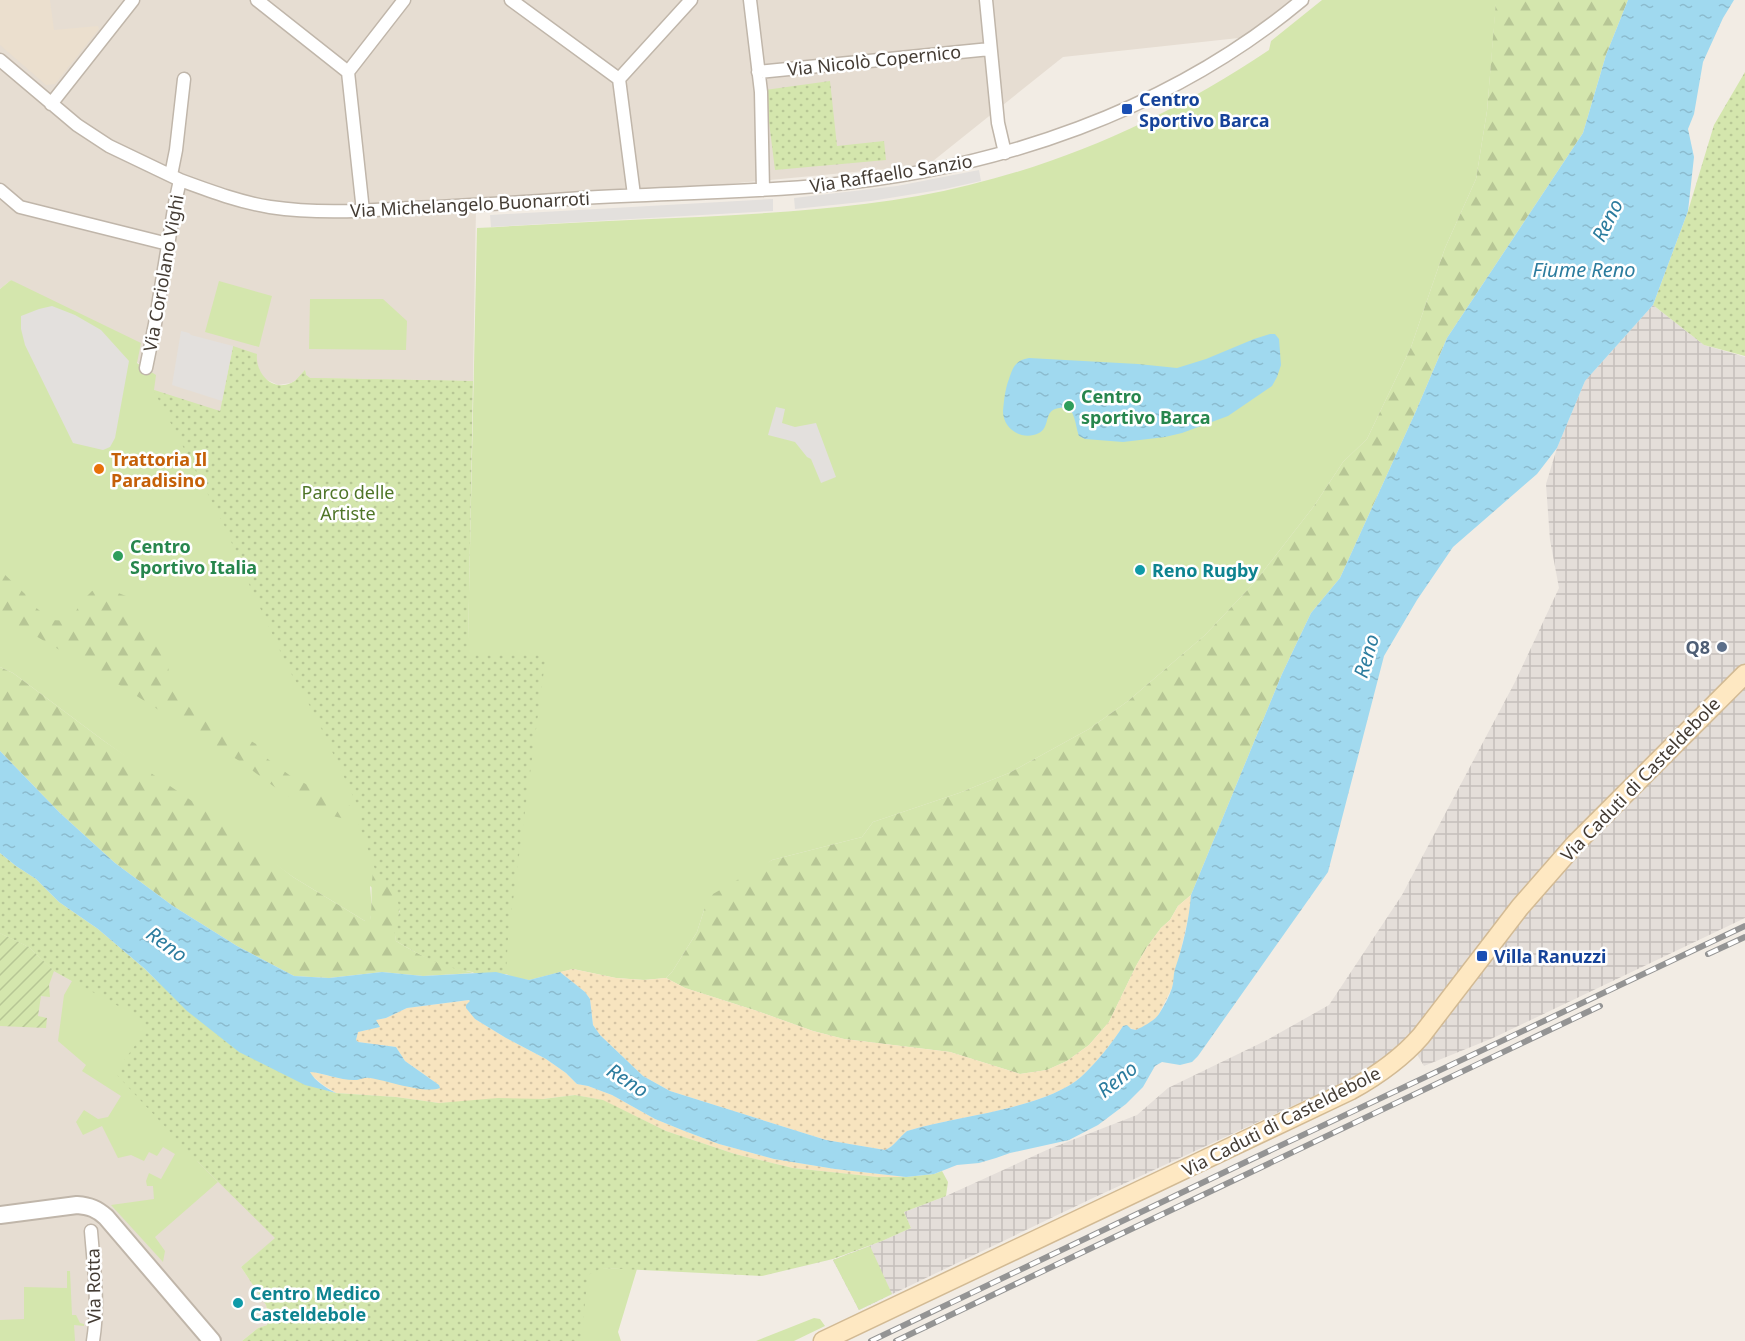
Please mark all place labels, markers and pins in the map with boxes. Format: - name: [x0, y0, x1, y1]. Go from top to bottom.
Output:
- place label: Centro Sportivo Barca: [1139, 87, 1270, 132]
- marker: Centro Sportivo Barca: [1120, 102, 1134, 116]
- place label: Centro sportivo Barca: [1081, 384, 1211, 429]
- marker: Centro sportivo Barca: [1062, 399, 1076, 413]
- place label: Trattoria Il Paradisino: [111, 447, 207, 492]
- marker: Trattoria Il Paradisino: [92, 462, 106, 476]
- place label: Centro Sportivo Italia: [130, 534, 257, 579]
- marker: Centro Sportivo Italia: [111, 549, 125, 563]
- place label: Reno Rugby: [1152, 558, 1259, 582]
- marker: Reno Rugby: [1133, 563, 1147, 577]
- place label: Q8: [1685, 635, 1710, 659]
- marker: Q8: [1715, 640, 1729, 654]
- place label: Villa Ranuzzi: [1494, 944, 1606, 968]
- marker: Villa Ranuzzi: [1475, 949, 1489, 963]
- place label: Centro Medico Casteldebole: [250, 1281, 380, 1326]
- marker: Centro Medico Casteldebole: [231, 1296, 245, 1310]

